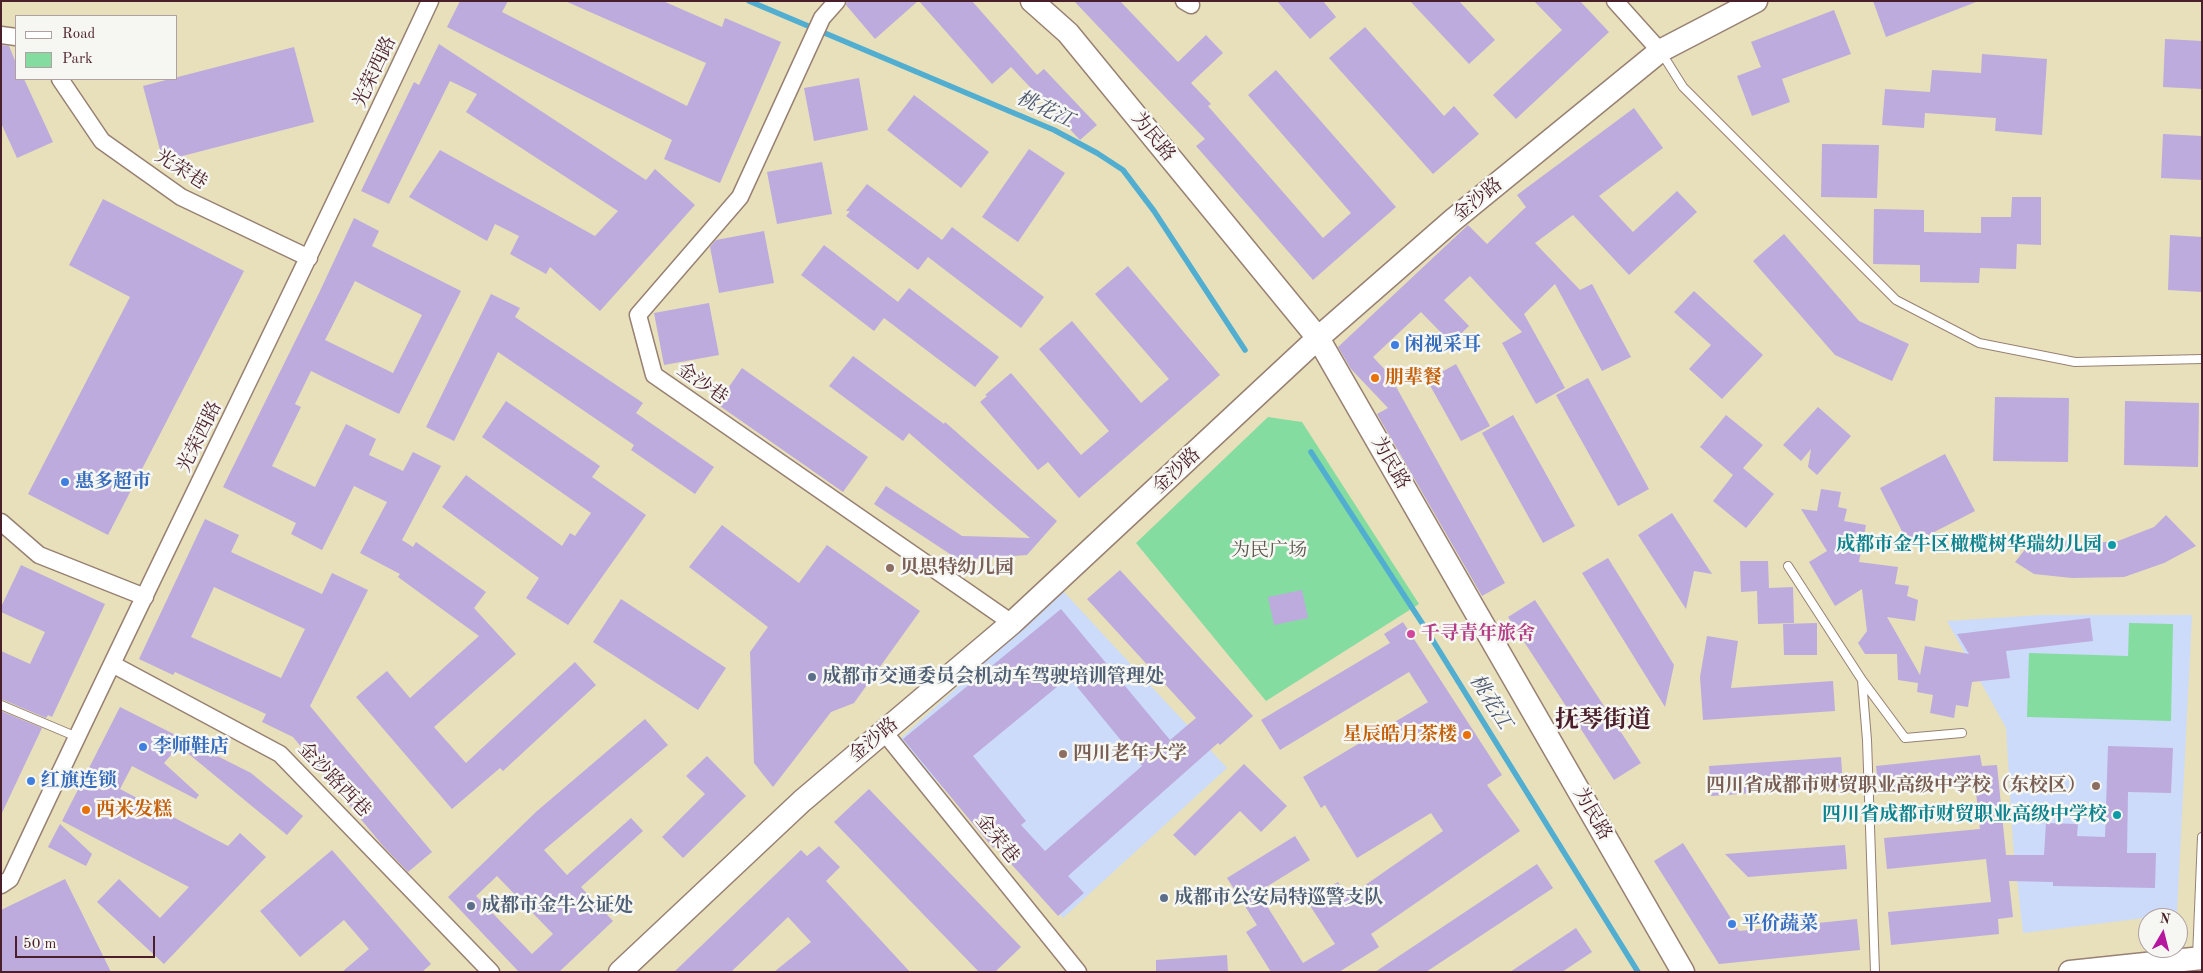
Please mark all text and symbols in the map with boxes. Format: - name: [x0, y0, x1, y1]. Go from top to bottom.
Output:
- legend: [15, 15, 178, 80]
- text: Road: [62, 27, 95, 42]
- street label: 光荣西路: [349, 33, 401, 111]
- text: Park: [62, 52, 93, 67]
- water label: 桃花江: [1013, 86, 1077, 134]
- street label: 为民路: [1126, 108, 1180, 166]
- street label: 光荣巷: [151, 145, 211, 195]
- street label: 金沙路: [1449, 173, 1507, 227]
- place label: 闲视采耳: [1405, 334, 1481, 356]
- marker: 闲视采耳: [1389, 339, 1401, 351]
- street label: 金沙巷: [672, 358, 732, 410]
- place label: 朋辈餐: [1385, 367, 1442, 389]
- marker: 朋辈餐: [1369, 372, 1381, 384]
- street label: 光荣西路: [173, 398, 227, 476]
- street label: 为民路: [1366, 433, 1414, 493]
- street label: 金沙路: [1148, 443, 1206, 499]
- place label: 惠多超市: [75, 471, 151, 493]
- marker: 惠多超市: [59, 476, 71, 488]
- place label: 成都市金牛区橄榄树华瑞幼儿园: [1836, 534, 2102, 556]
- marker: 成都市金牛区橄榄树华瑞幼儿园: [2106, 539, 2118, 551]
- park label: 为民广场: [1231, 540, 1307, 562]
- place label: 贝思特幼儿园: [900, 557, 1014, 579]
- marker: 贝思特幼儿园: [884, 562, 896, 574]
- place label: 千寻青年旅舍: [1421, 623, 1535, 645]
- marker: 千寻青年旅舍: [1405, 628, 1417, 640]
- place label: 成都市交通委员会机动车驾驶培训管理处: [822, 666, 1164, 688]
- water label: 桃花江: [1464, 670, 1516, 734]
- marker: 成都市交通委员会机动车驾驶培训管理处: [806, 671, 818, 683]
- district label: 抚琴街道: [1555, 707, 1651, 735]
- street label: 金沙路: [845, 713, 903, 767]
- place label: 星辰皓月茶楼: [1343, 724, 1457, 746]
- marker: 星辰皓月茶楼: [1461, 729, 1473, 741]
- place label: 李师鞋店: [153, 736, 229, 758]
- street label: 金沙路西巷: [293, 738, 375, 822]
- marker: 李师鞋店: [137, 741, 149, 753]
- place label: 四川老年大学: [1073, 743, 1187, 765]
- marker: 四川老年大学: [1057, 748, 1069, 760]
- place label: 红旗连锁: [41, 770, 117, 792]
- marker: 红旗连锁: [25, 775, 37, 787]
- place label: 四川省成都市财贸职业高级中学校（东校区）: [1706, 775, 2086, 797]
- marker: 四川省成都市财贸职业高级中学校（东校区）: [2090, 780, 2102, 792]
- street label: 为民路: [1568, 784, 1616, 844]
- place label: 西米发糕: [96, 799, 172, 821]
- marker: 西米发糕: [80, 804, 92, 816]
- place label: 四川省成都市财贸职业高级中学校: [1822, 804, 2107, 826]
- marker: 四川省成都市财贸职业高级中学校: [2111, 809, 2123, 821]
- street label: 金荣巷: [970, 810, 1024, 868]
- place label: 成都市公安局特巡警支队: [1174, 887, 1383, 909]
- marker: 成都市公安局特巡警支队: [1158, 892, 1170, 904]
- place label: 成都市金牛公证处: [481, 895, 633, 917]
- marker: 成都市金牛公证处: [465, 900, 477, 912]
- north arrow: [2138, 908, 2188, 958]
- text: N: [2159, 911, 2171, 927]
- place label: 平价蔬菜: [1742, 913, 1818, 935]
- marker: 平价蔬菜: [1726, 918, 1738, 930]
- scale bar: [18, 926, 158, 958]
- text: 50 m: [23, 937, 57, 952]

